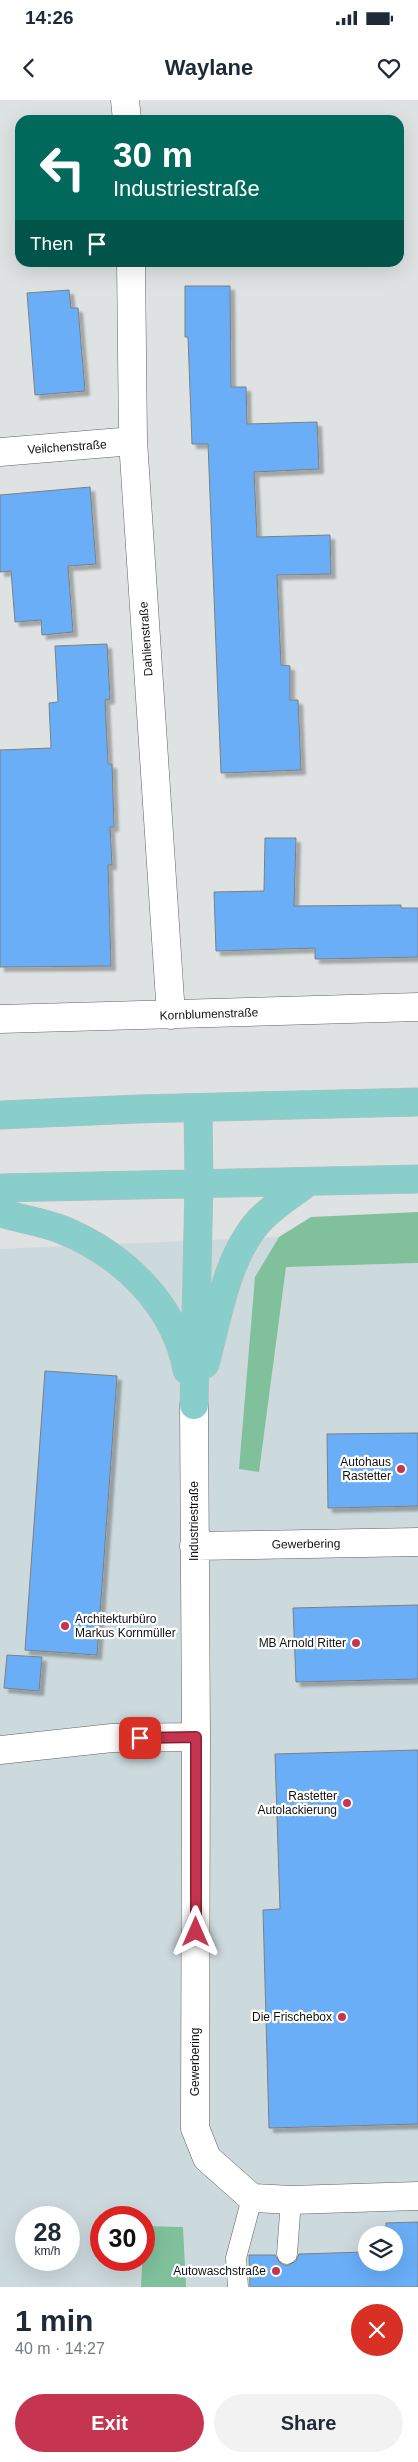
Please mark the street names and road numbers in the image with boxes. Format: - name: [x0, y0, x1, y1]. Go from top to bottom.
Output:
- street label: Veilchenstraße: [27, 437, 107, 457]
- street label: Dahlienstraße: [136, 601, 156, 677]
- street label: Kornblumenstraße: [159, 1005, 259, 1023]
- street label: Industriestraße: [187, 1481, 201, 1561]
- street label: Gewerbering: [272, 1536, 340, 1552]
- street label: Gewerbering: [188, 2028, 202, 2096]

